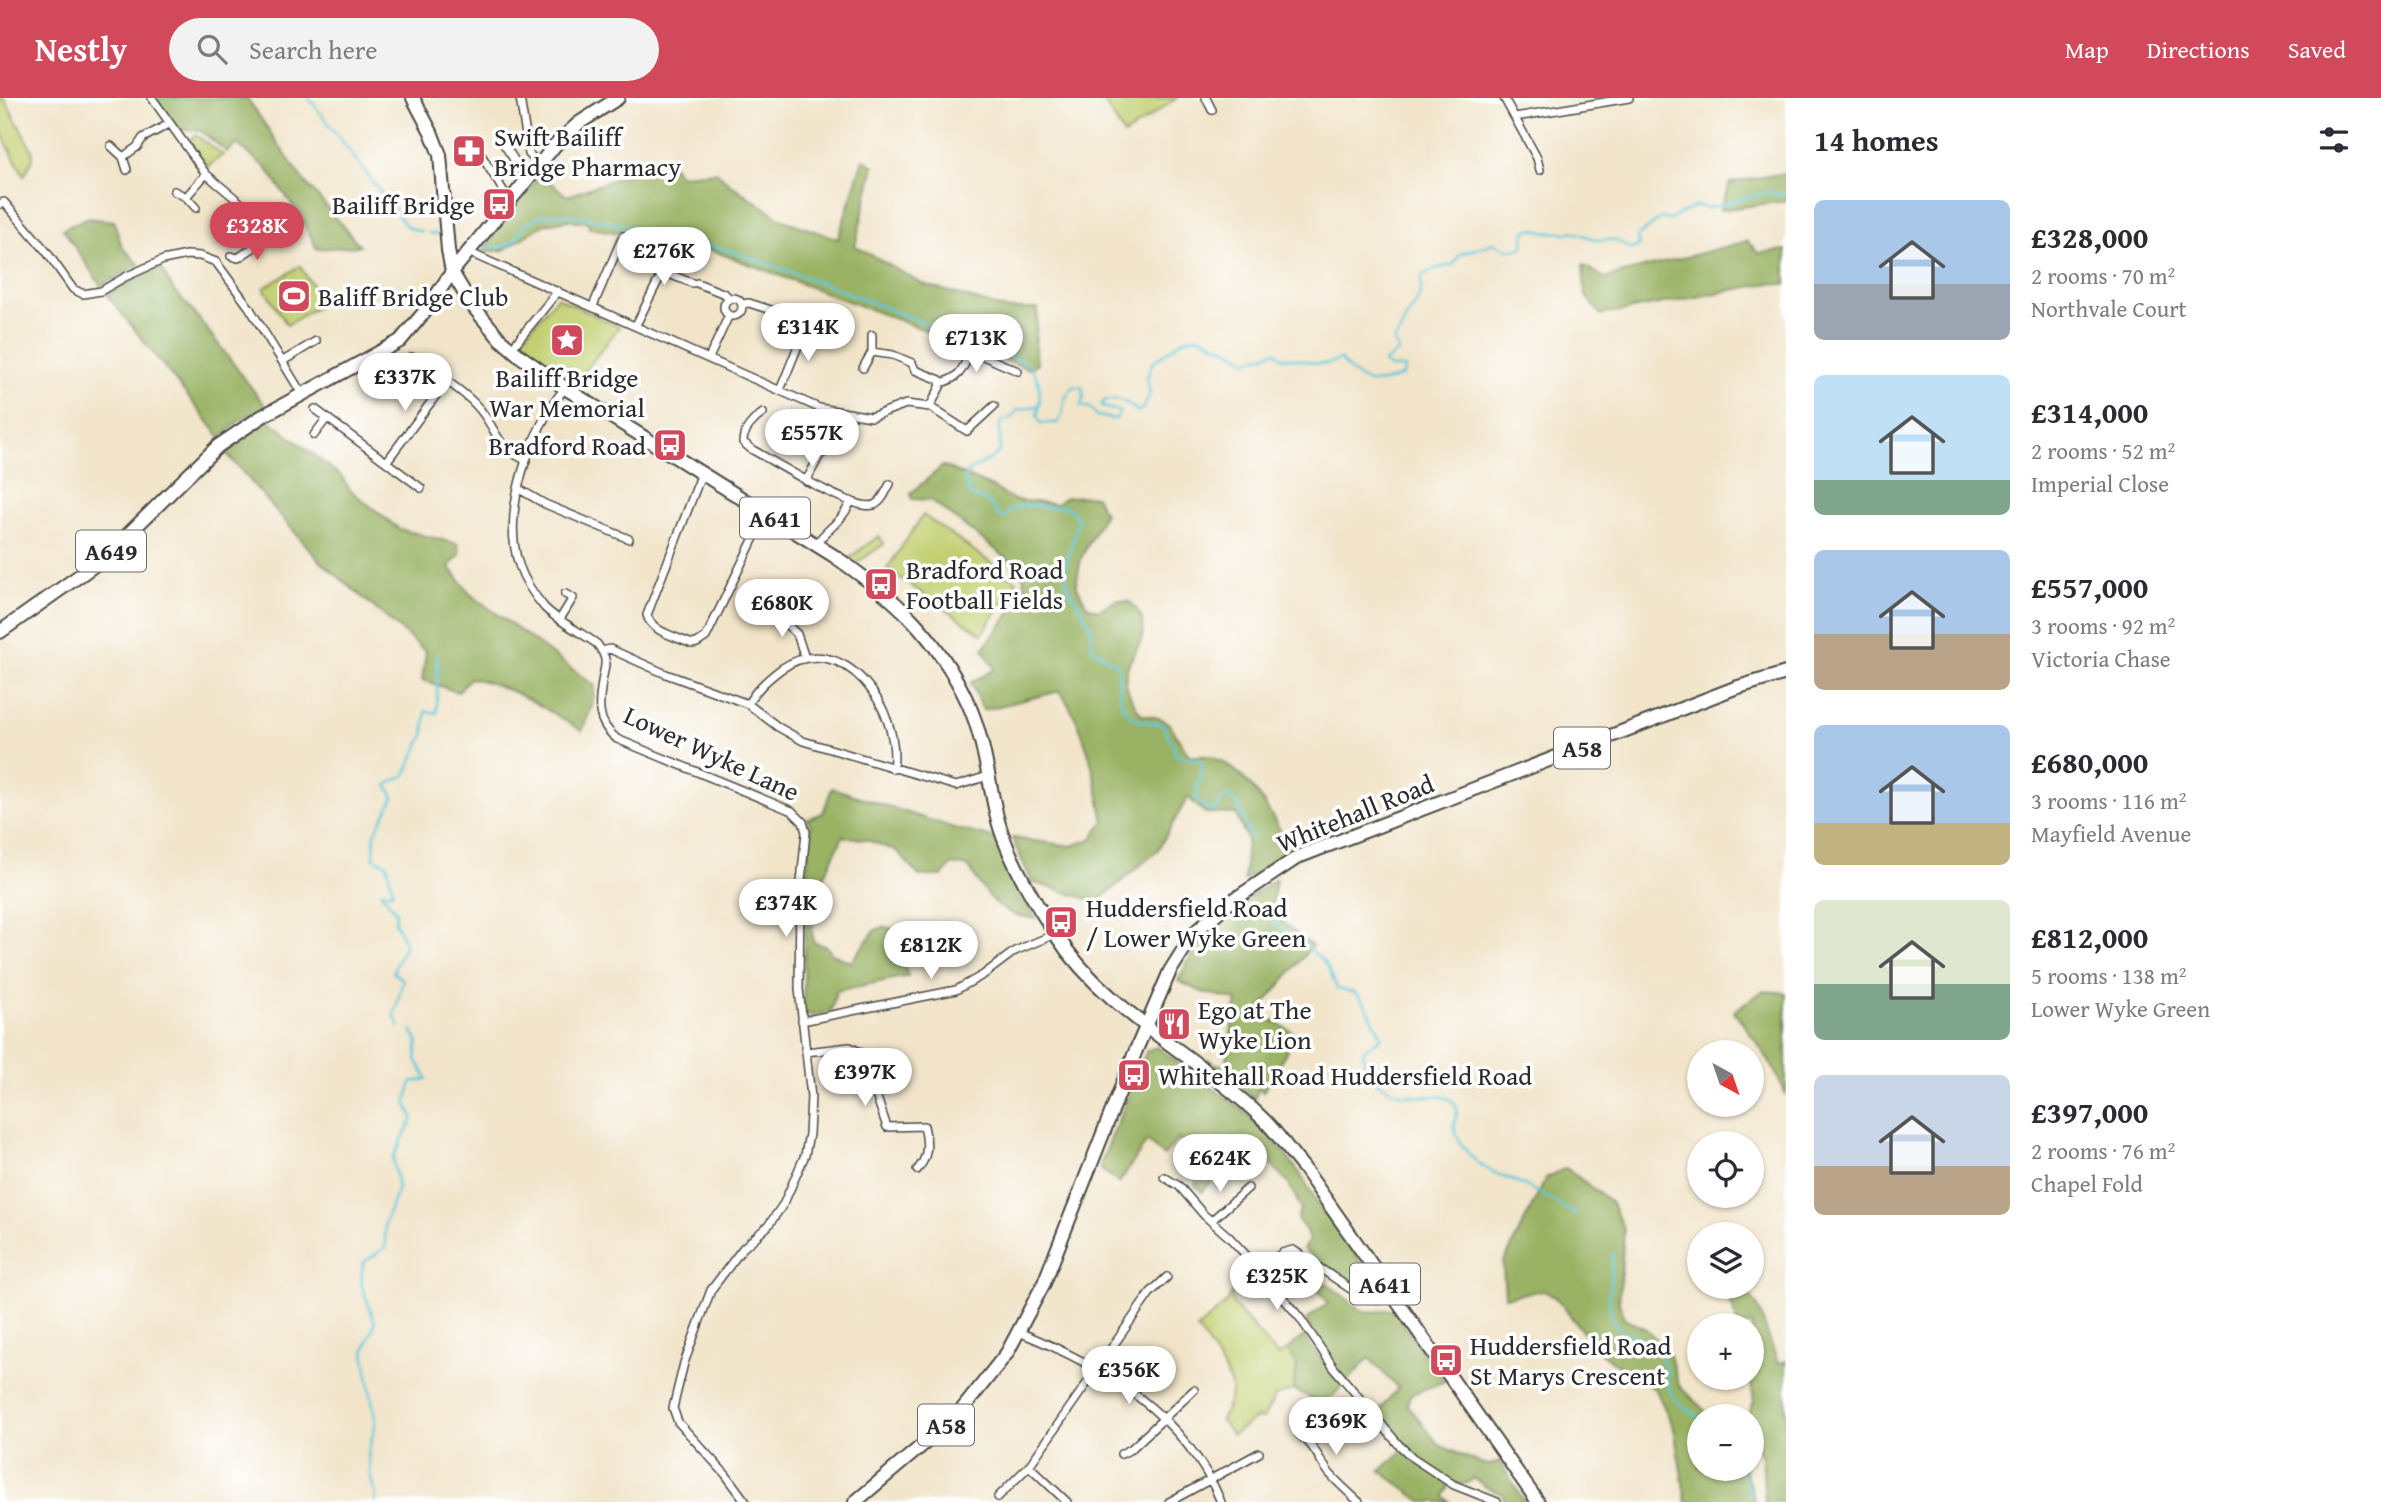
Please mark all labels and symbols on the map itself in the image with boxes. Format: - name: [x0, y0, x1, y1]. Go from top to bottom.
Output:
- place label: Swift Bailiff Bridge Pharmacy: [494, 117, 681, 186]
- pharmacy icon: Swift Bailiff Bridge Pharmacy: [450, 132, 488, 170]
- place label: Bailiff Bridge: [332, 185, 475, 224]
- bus stop icon: Bailiff Bridge: [480, 185, 518, 223]
- pin: £328K: [208, 202, 306, 262]
- pin: £276K: [615, 228, 713, 287]
- sports icon: Baliff Bridge Club: [275, 277, 313, 315]
- place label: Baliff Bridge Club: [318, 277, 508, 316]
- pin: £314K: [759, 303, 857, 363]
- pin: £713K: [927, 314, 1025, 374]
- place icon: Bailiff Bridge War Memorial: [548, 321, 586, 359]
- pin: £337K: [356, 354, 454, 413]
- place label: Bailiff Bridge War Memorial: [489, 358, 645, 427]
- pin: £557K: [763, 410, 861, 469]
- place label: Bradford Road: [489, 426, 646, 465]
- bus stop icon: Bradford Road: [651, 426, 689, 464]
- road number: A641: [740, 498, 810, 538]
- road number: A649: [76, 530, 146, 572]
- place label: Bradford Road Football Fields: [906, 550, 1064, 619]
- bus stop icon: Bradford Road Football Fields: [862, 565, 900, 603]
- pin: £680K: [733, 580, 831, 639]
- street label: Lower Wyke Lane: [618, 695, 806, 811]
- road number: A58: [1554, 728, 1610, 768]
- street label: Whitehall Road: [1270, 764, 1440, 862]
- pin: £374K: [737, 880, 835, 939]
- place label: Huddersfield Road / Lower Wyke Green: [1086, 888, 1307, 957]
- bus stop icon: Huddersfield Road / Lower Wyke Green: [1042, 903, 1080, 941]
- pin: £812K: [882, 922, 980, 981]
- place label: Ego at The Wyke Lion: [1198, 990, 1312, 1059]
- restaurant icon: Ego at The Wyke Lion: [1155, 1005, 1193, 1043]
- north arrow: [1687, 1040, 1764, 1116]
- pin: £397K: [816, 1048, 914, 1108]
- bus stop icon: Whitehall Road Huddersfield Road: [1115, 1056, 1153, 1094]
- place label: Whitehall Road Huddersfield Road: [1158, 1056, 1532, 1095]
- pin: £624K: [1171, 1134, 1269, 1194]
- pin: £325K: [1228, 1252, 1326, 1312]
- road number: A641: [1350, 1264, 1420, 1304]
- place label: Huddersfield Road St Marys Crescent: [1470, 1326, 1672, 1395]
- bus stop icon: Huddersfield Road St Marys Crescent: [1427, 1341, 1465, 1379]
- pin: £356K: [1080, 1346, 1178, 1406]
- pin: £369K: [1287, 1398, 1385, 1457]
- road number: A58: [918, 1405, 974, 1446]

